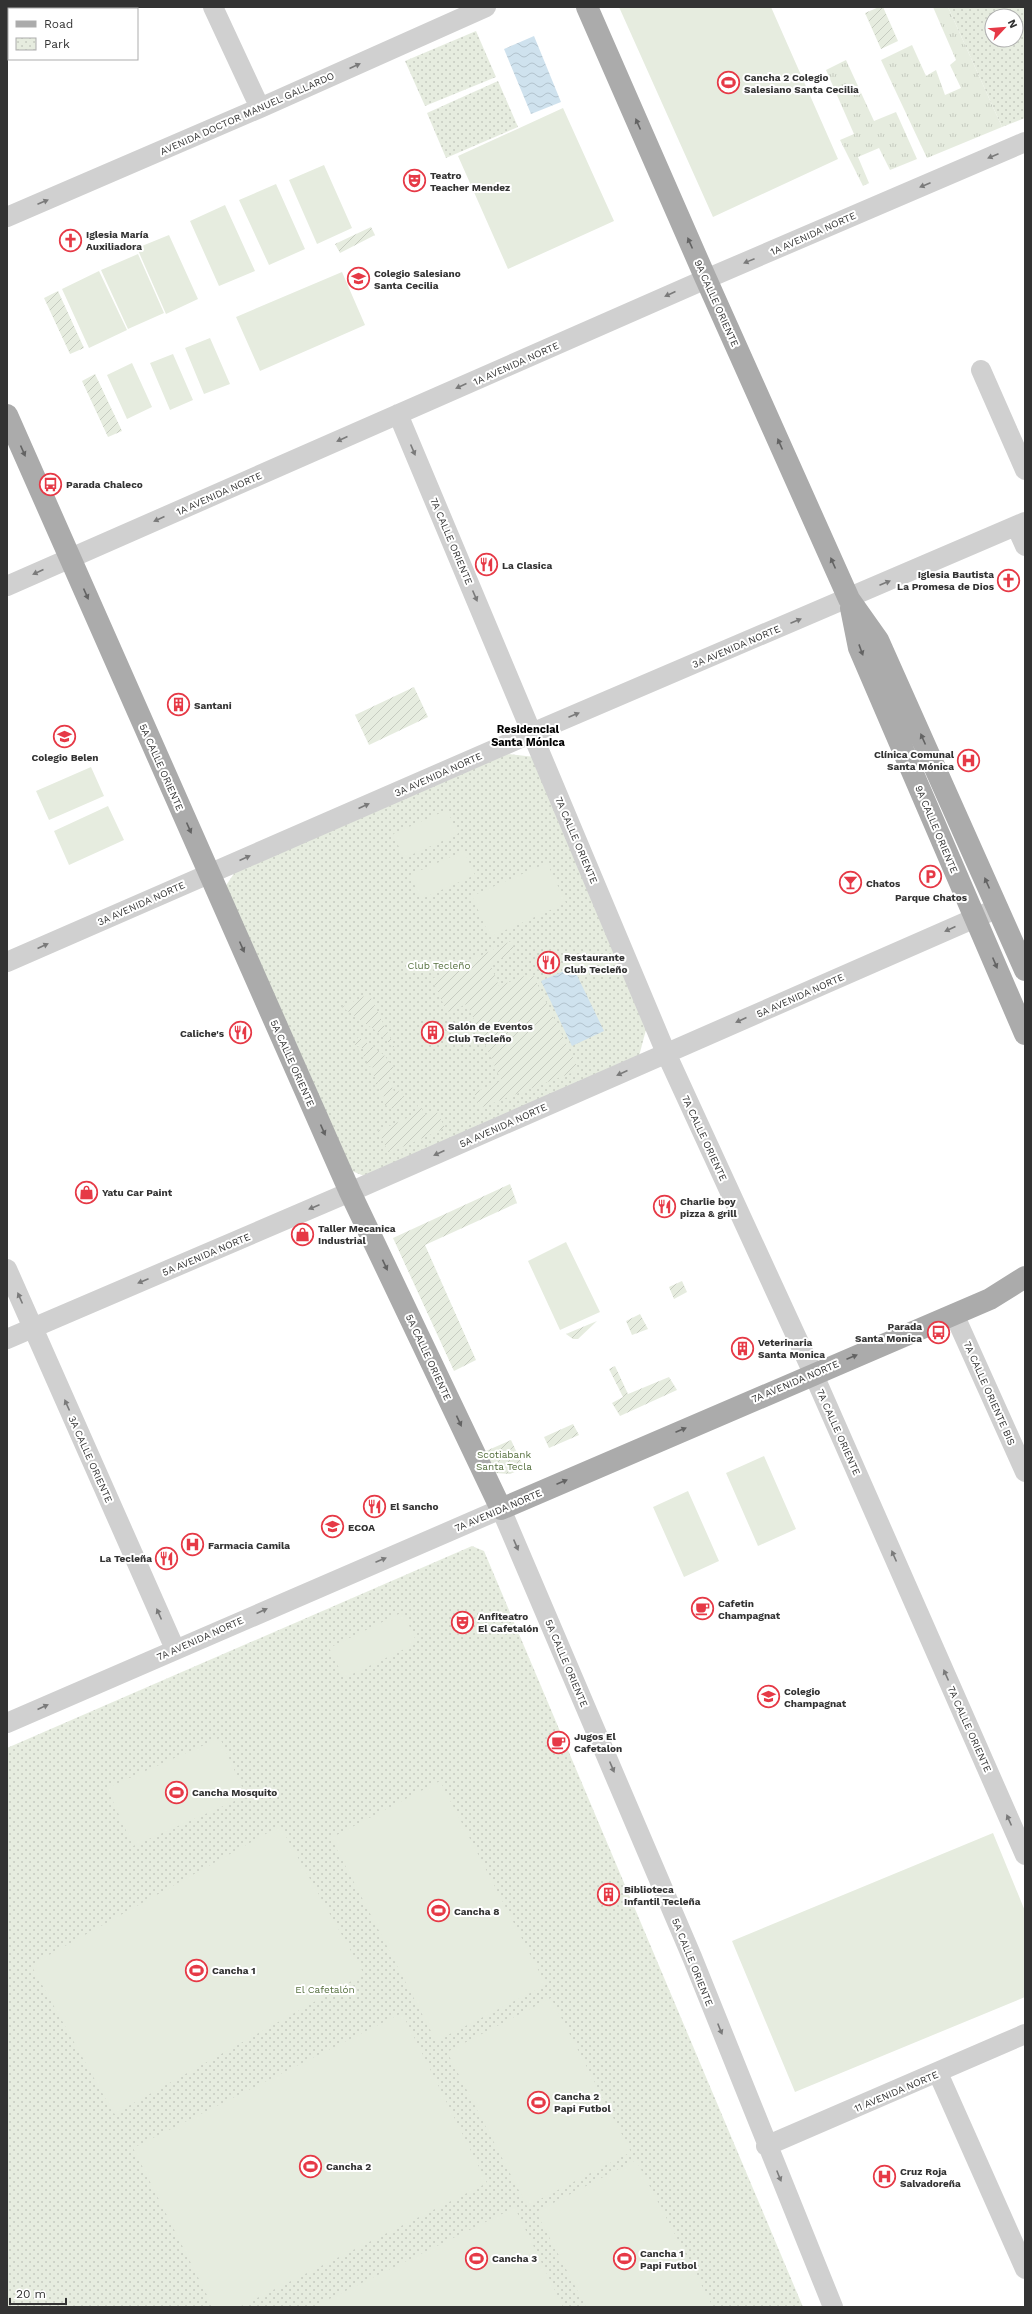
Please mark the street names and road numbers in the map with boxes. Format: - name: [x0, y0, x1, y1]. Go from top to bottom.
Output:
- street label: AVENIDA DOCTOR MANUEL GALLARDO: [158, 70, 336, 157]
- street label: 1A AVENIDA NORTE: [769, 210, 858, 257]
- street label: 9A CALLE ORIENTE: [692, 258, 741, 348]
- street label: 1A AVENIDA NORTE: [472, 340, 561, 387]
- street label: 1A AVENIDA NORTE: [175, 470, 264, 517]
- street label: 7A CALLE ORIENTE: [428, 496, 475, 586]
- street label: 3A AVENIDA NORTE: [691, 623, 782, 670]
- street label: 5A CALLE ORIENTE: [137, 722, 186, 812]
- street label: 3A AVENIDA NORTE: [393, 750, 484, 799]
- street label: 9A CALLE ORIENTE: [913, 784, 960, 875]
- street label: 7A CALLE ORIENTE: [553, 795, 600, 885]
- street label: 3A AVENIDA NORTE: [96, 879, 187, 928]
- street label: 5A AVENIDA NORTE: [755, 971, 846, 1020]
- street label: 5A CALLE ORIENTE: [268, 1018, 317, 1108]
- street label: 7A CALLE ORIENTE: [680, 1094, 729, 1183]
- street label: 5A AVENIDA NORTE: [458, 1101, 549, 1150]
- street label: 5A AVENIDA NORTE: [161, 1231, 252, 1278]
- street label: 5A CALLE ORIENTE: [404, 1312, 453, 1402]
- street label: 7A CALLE ORIENTE BIS: [962, 1340, 1017, 1447]
- street label: 7A AVENIDA NORTE: [750, 1358, 840, 1405]
- street label: 7A CALLE ORIENTE: [815, 1387, 863, 1477]
- street label: 3A CALLE ORIENTE: [66, 1414, 115, 1504]
- street label: 7A AVENIDA NORTE: [453, 1487, 543, 1534]
- street label: 7A AVENIDA NORTE: [155, 1614, 245, 1663]
- street label: 5A CALLE ORIENTE: [543, 1618, 590, 1709]
- street label: 7A CALLE ORIENTE: [946, 1684, 994, 1774]
- street label: 5A CALLE ORIENTE: [670, 1917, 715, 2008]
- street label: 11 AVENIDA NORTE: [853, 2069, 940, 2114]

